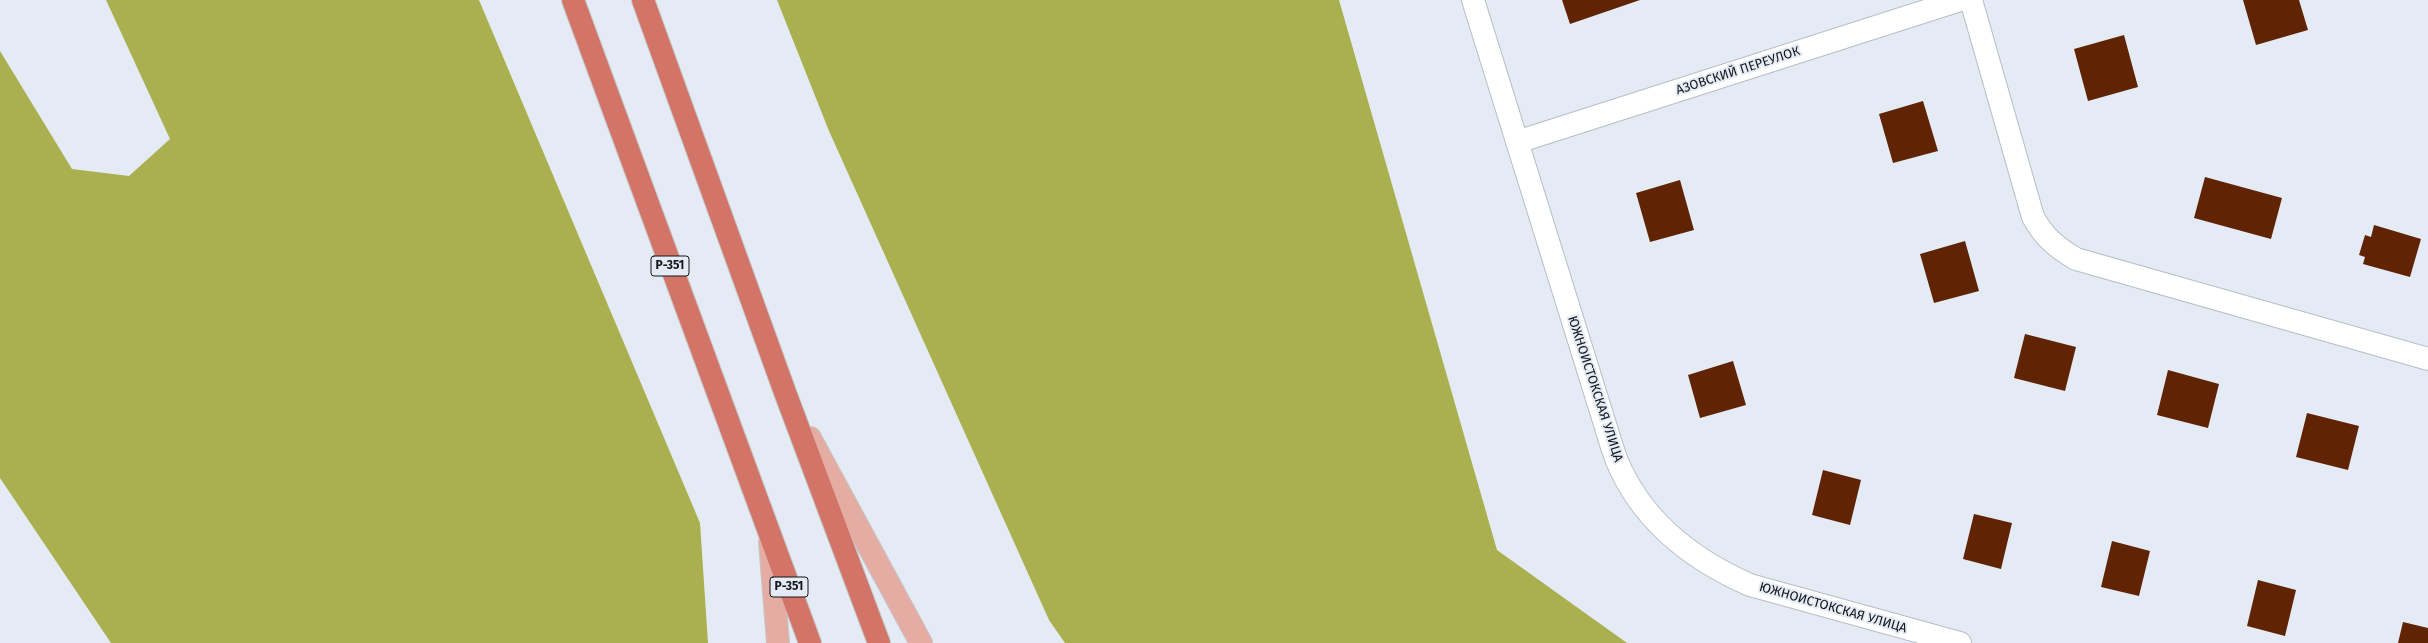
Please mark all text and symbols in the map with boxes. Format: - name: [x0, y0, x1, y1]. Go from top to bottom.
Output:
- street label: АЗОВСКИЙ ПЕРЕУЛОК: [1674, 44, 1802, 98]
- road number: Р-351: [651, 256, 689, 276]
- street label: ЮЖНОИСТОКСКАЯ УЛИЦА: [1564, 314, 1626, 464]
- road number: Р-351: [770, 577, 808, 597]
- street label: ЮЖНОИСТОКСКАЯ УЛИЦА: [1757, 579, 1909, 637]

